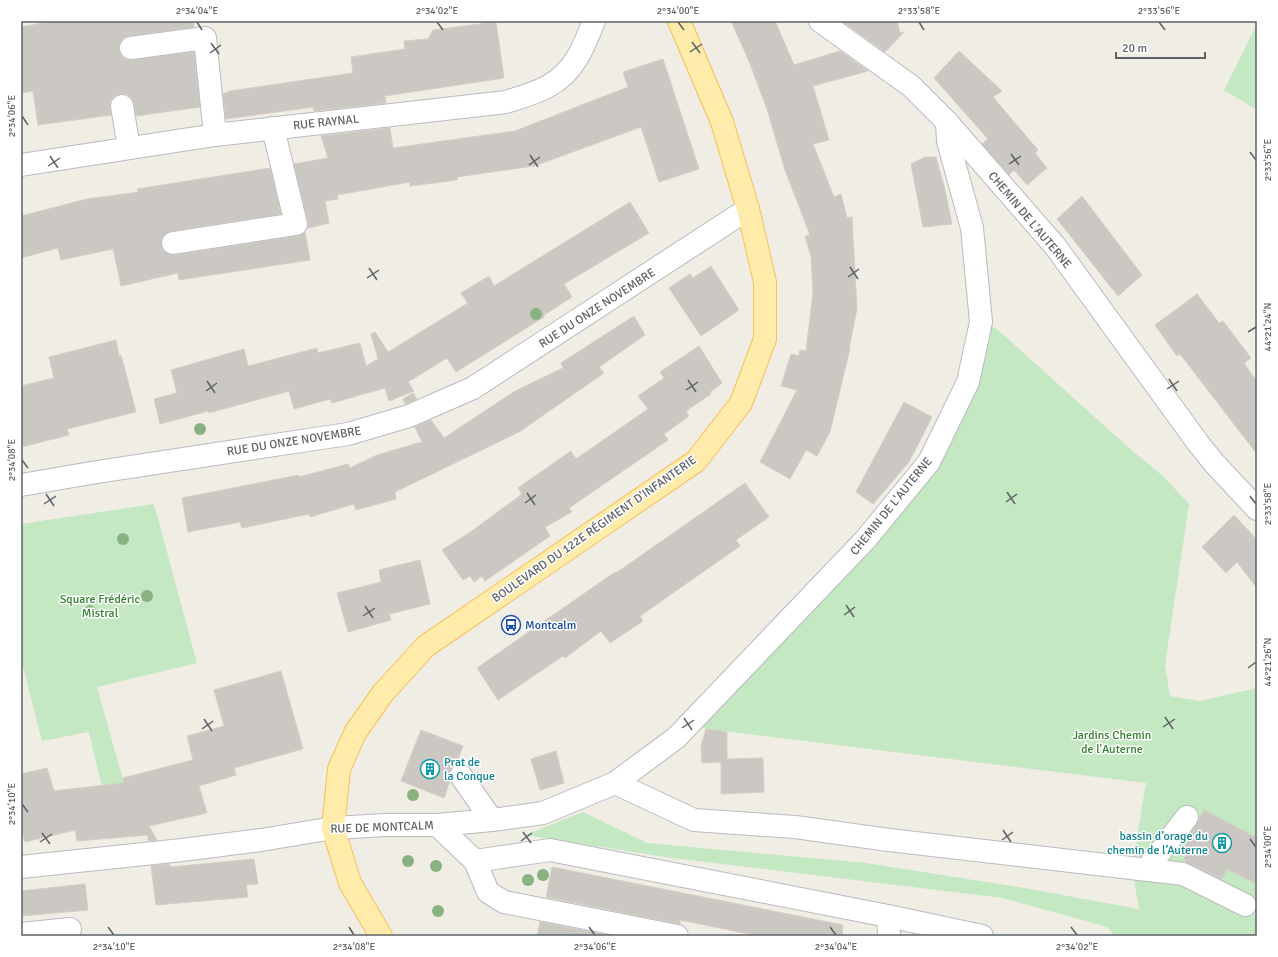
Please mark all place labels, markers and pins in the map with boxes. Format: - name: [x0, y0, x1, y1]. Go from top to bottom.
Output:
- bus stop icon: Montcalm: [500, 614, 522, 636]
- place label: Montcalm: [525, 618, 576, 633]
- place label: Prat de la Conque: [444, 755, 495, 784]
- building icon: Prat de la Conque: [419, 758, 441, 780]
- place label: bassin d’orage du chemin de l’Auterne: [1107, 829, 1208, 858]
- building icon: bassin d’orage du chemin de l’Auterne: [1211, 832, 1233, 854]

